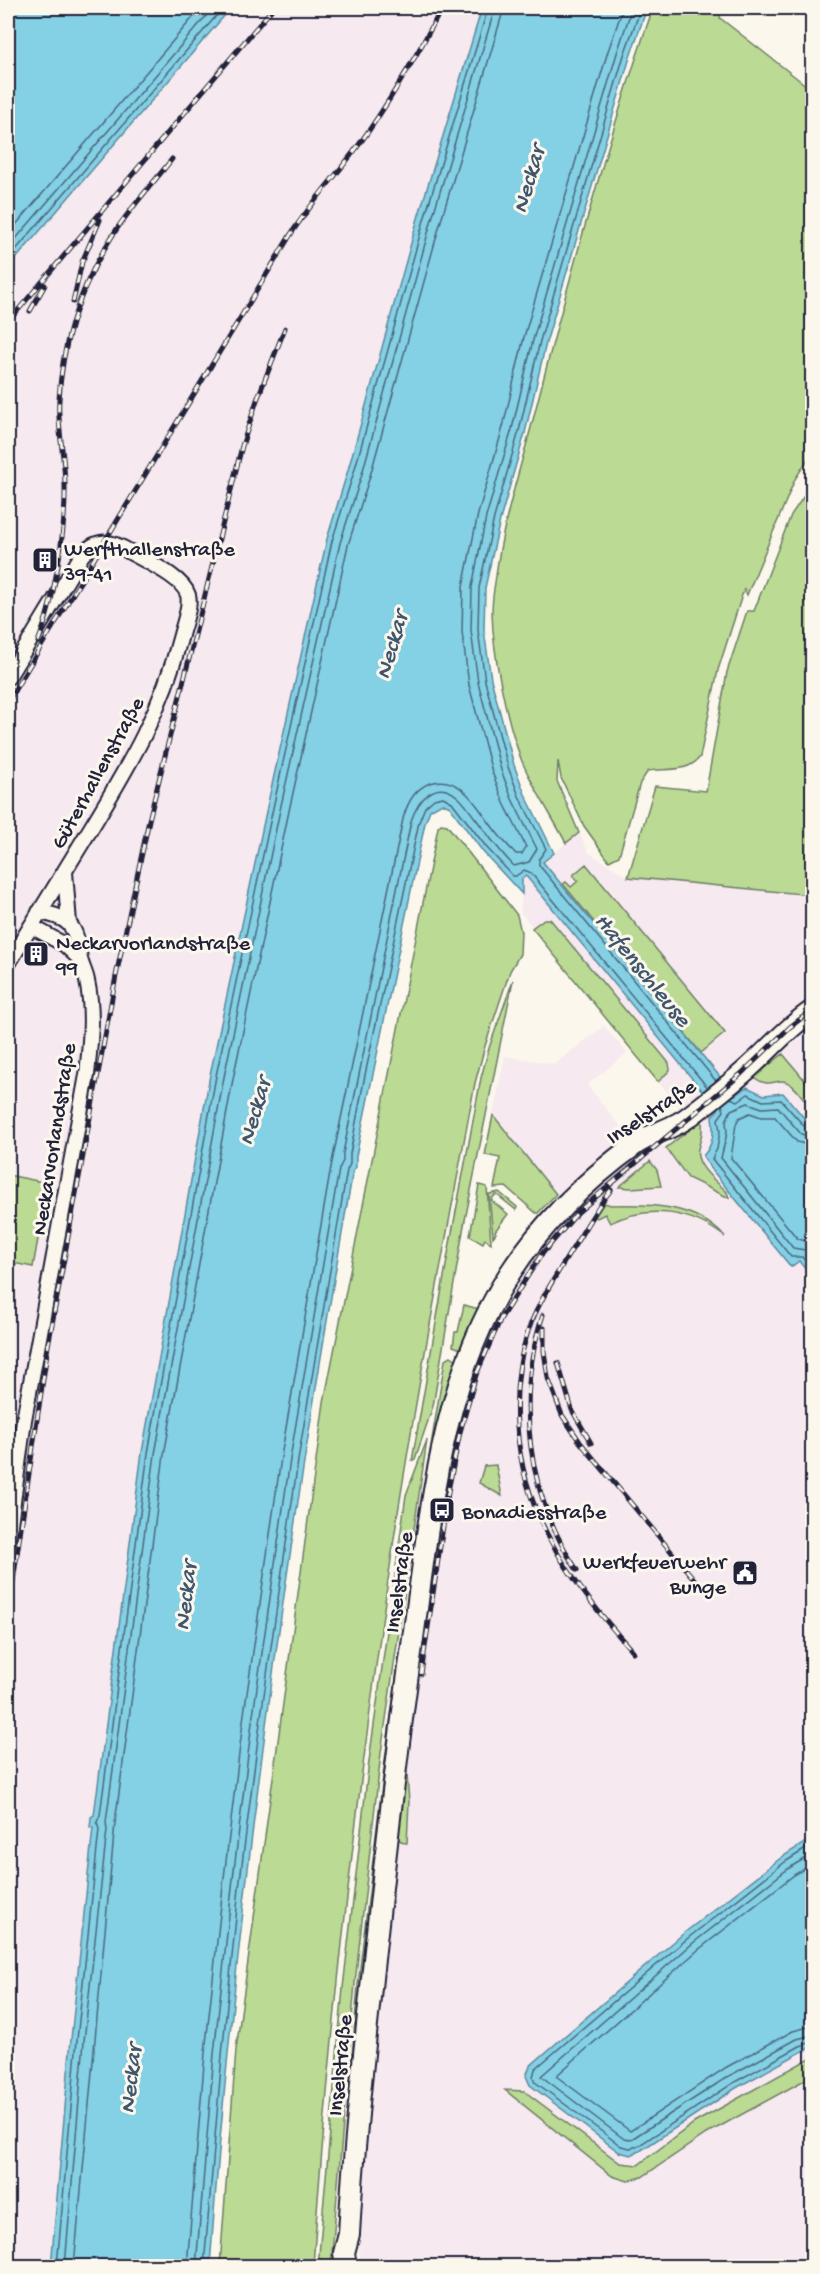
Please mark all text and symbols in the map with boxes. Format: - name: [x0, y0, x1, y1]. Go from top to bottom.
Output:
- water label: Neckar: [507, 139, 555, 217]
- place label: Werfthallenstraße 39-41: [63, 538, 236, 589]
- building icon: Werfthallenstraße 39-41: [30, 545, 60, 575]
- water label: Neckar: [370, 605, 418, 683]
- street label: Güterhallenstraße: [47, 693, 152, 854]
- water label: Hafenschleuse: [587, 908, 697, 1035]
- place label: Neckarvorlandstraße 99: [55, 932, 251, 983]
- building icon: Neckarvorlandstraße 99: [21, 939, 51, 969]
- street label: Neckarvorlandstraße: [28, 1041, 84, 1238]
- water label: Neckar: [233, 1071, 281, 1149]
- street label: Inselstraße: [602, 1074, 703, 1152]
- bus stop icon: Bonadiesstraße: [427, 1495, 457, 1525]
- place label: Bonadiesstraße: [461, 1501, 607, 1527]
- street label: Inselstraße: [381, 1530, 421, 1635]
- place label: Werkfeuerwehr Bunge: [583, 1551, 728, 1602]
- water label: Neckar: [169, 1556, 206, 1632]
- public building icon: Werkfeuerwehr Bunge: [730, 1558, 760, 1588]
- street label: Inselstraße: [324, 2013, 360, 2117]
- water label: Neckar: [114, 2039, 151, 2115]

